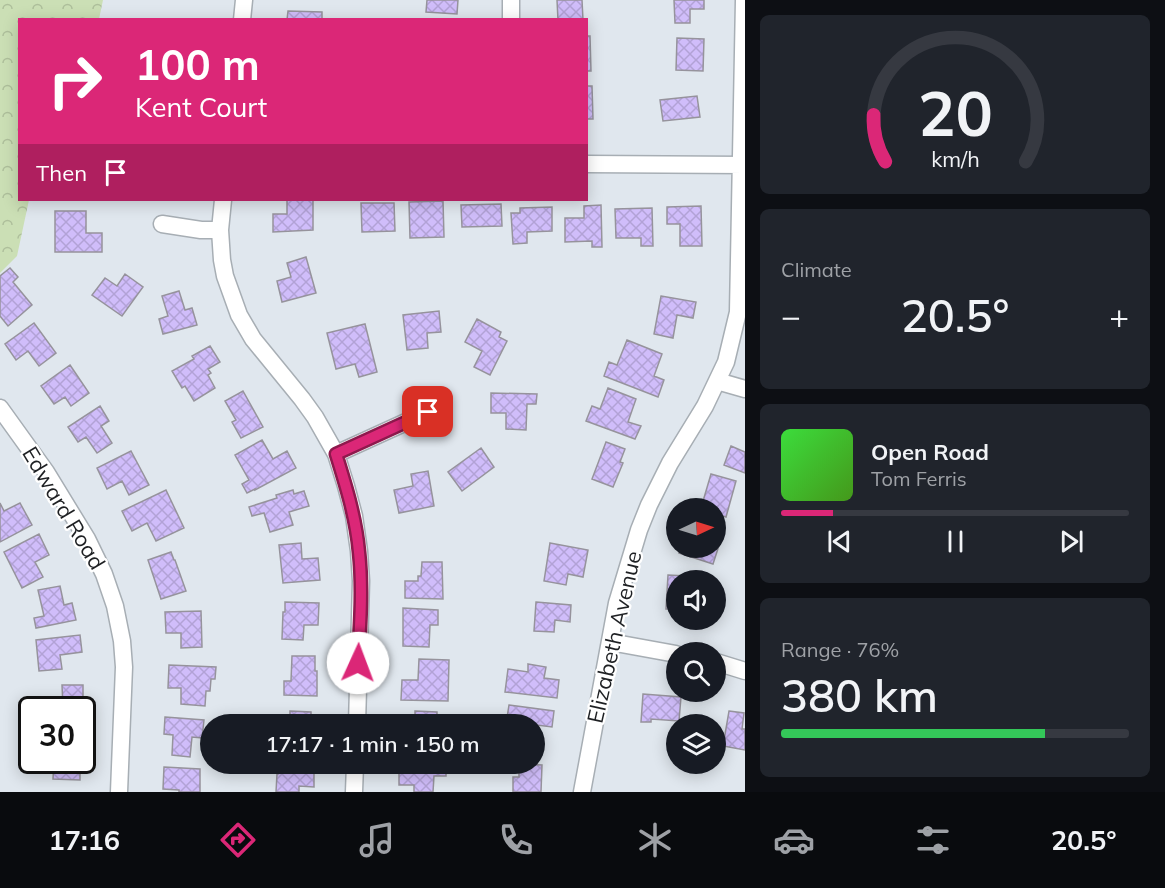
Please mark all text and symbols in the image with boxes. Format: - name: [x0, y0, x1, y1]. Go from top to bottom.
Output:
- text: 100 m: [135, 38, 260, 91]
- icon: right: [36, 42, 114, 120]
- text: 20: [918, 73, 992, 152]
- text: Kent Court: [135, 90, 267, 124]
- text: km/h: [931, 145, 979, 172]
- icon: arrive: [99, 156, 132, 189]
- text: Then: [36, 159, 87, 187]
- text: Climate: [781, 257, 852, 282]
- text: 20.5°: [901, 287, 1009, 343]
- text: −: [781, 295, 801, 336]
- text: +: [1109, 295, 1129, 336]
- pin: [402, 386, 453, 437]
- icon: arrive: [411, 395, 444, 428]
- text: Open Road: [871, 438, 989, 466]
- street label: Edward Road: [16, 441, 112, 575]
- text: Tom Ferris: [871, 466, 967, 491]
- north arrow: [666, 498, 726, 558]
- map controls: [666, 498, 726, 774]
- icon: previous: [823, 525, 856, 558]
- icon: pause: [939, 525, 972, 558]
- icon: next: [1055, 525, 1088, 558]
- street label: Elizabeth Avenue: [581, 548, 647, 726]
- button: sound: [666, 570, 726, 630]
- position arrow: [326, 631, 390, 695]
- text: Range · 76%: [781, 637, 899, 662]
- button: search: [666, 642, 726, 702]
- text: 380 km: [781, 667, 938, 723]
- speed limit sign: 30: [18, 696, 96, 774]
- button: layers: [666, 714, 726, 774]
- text: 17:17 · 1 min · 150 m: [265, 730, 480, 758]
- icon: directions: [217, 819, 259, 861]
- icon: music: [356, 819, 398, 861]
- icon: phone: [495, 819, 537, 861]
- icon: climate: [634, 819, 676, 861]
- icon: car: [773, 819, 815, 861]
- icon: filters: [912, 819, 954, 861]
- text: 17:16: [48, 823, 120, 857]
- text: 20.5°: [1051, 823, 1116, 857]

